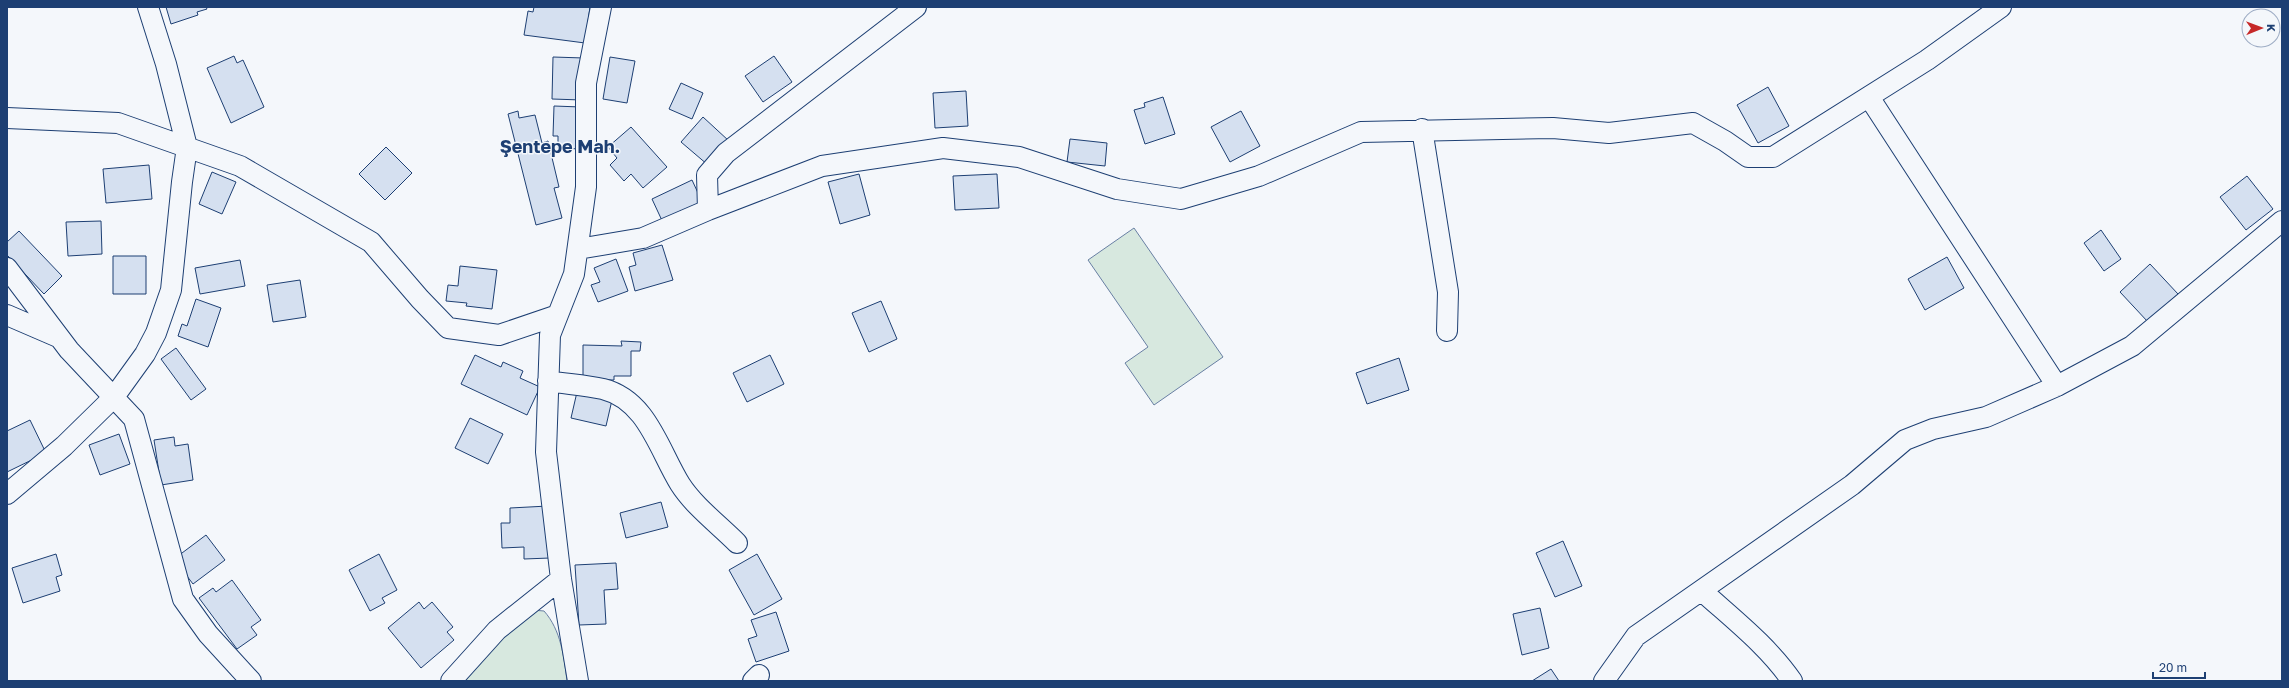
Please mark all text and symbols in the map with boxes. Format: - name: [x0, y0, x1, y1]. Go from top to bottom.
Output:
- north arrow: [2241, 8, 2281, 48]
- text: K: [2265, 24, 2278, 32]
- district label: Şentepe Mah.: [500, 135, 620, 157]
- scale bar: [2153, 654, 2205, 680]
- text: 20 m: [2159, 660, 2187, 675]

